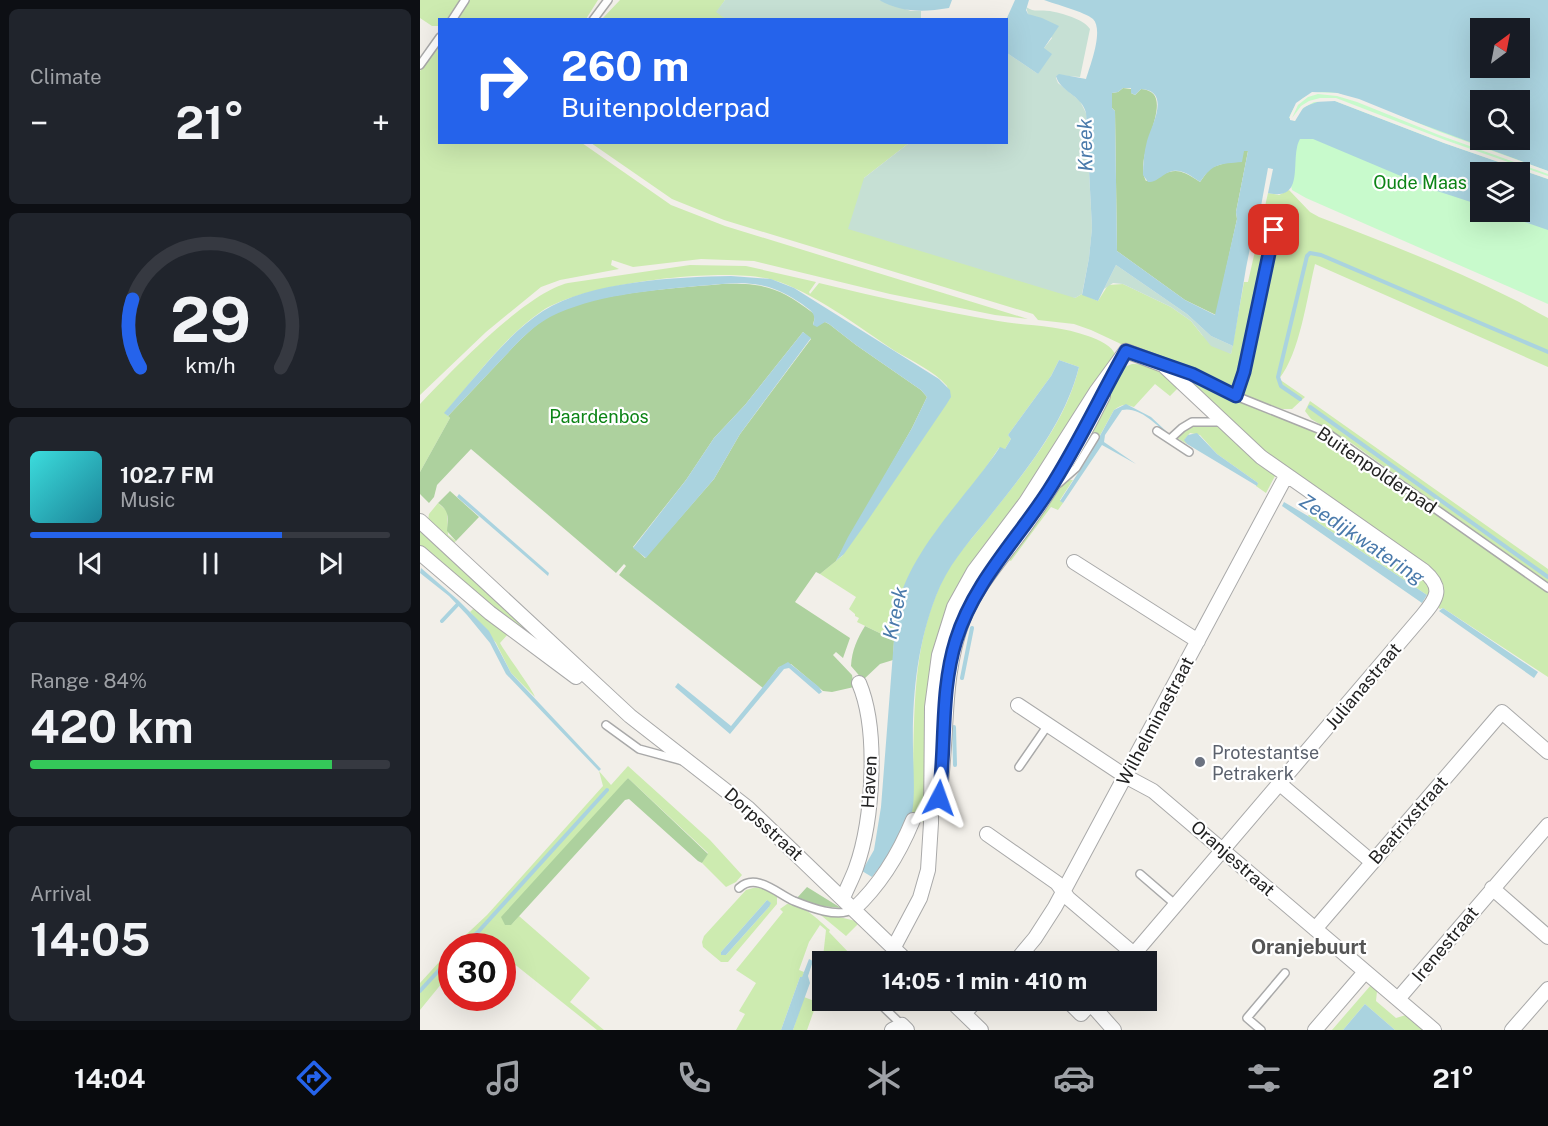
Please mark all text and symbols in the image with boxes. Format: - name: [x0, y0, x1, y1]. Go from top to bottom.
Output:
- north arrow: [1470, 18, 1530, 78]
- map controls: [1470, 18, 1530, 222]
- text: 260 m: [561, 41, 689, 90]
- icon: right: [462, 42, 540, 120]
- text: Climate: [30, 65, 102, 89]
- button: search: [1470, 90, 1530, 150]
- text: Buitenpolderpad: [561, 91, 770, 123]
- text: 21°: [175, 96, 245, 149]
- text: −: [30, 104, 48, 142]
- text: +: [372, 104, 390, 142]
- water label: Kreek: [1073, 118, 1097, 172]
- button: layers: [1470, 162, 1530, 222]
- park label: Oude Maas: [1373, 172, 1467, 193]
- pin: [1248, 204, 1299, 255]
- icon: arrive: [1257, 213, 1290, 246]
- text: 29: [170, 283, 250, 356]
- text: km/h: [185, 353, 235, 378]
- park label: Paardenbos: [549, 406, 649, 427]
- street label: Buitenpolderpad: [1313, 422, 1441, 518]
- text: 102.7 FM: [120, 462, 214, 488]
- text: Music: [120, 488, 175, 512]
- water label: Zeedijkwatering: [1295, 488, 1429, 590]
- icon: previous: [74, 547, 107, 580]
- icon: pause: [194, 547, 227, 580]
- icon: next: [314, 547, 347, 580]
- water label: Kreek: [878, 584, 912, 641]
- street label: Julianastraat: [1321, 638, 1405, 734]
- street label: Wilhelminastraat: [1112, 653, 1198, 789]
- text: Range · 84%: [30, 669, 147, 693]
- text: 420 km: [30, 700, 194, 753]
- place label: Protestantse Petrakerk: [1212, 742, 1319, 784]
- street label: Haven: [857, 755, 881, 809]
- marker: Protestantse Petrakerk: [1193, 755, 1207, 769]
- position arrow: [907, 766, 971, 830]
- street label: Beatrixstraat: [1364, 772, 1452, 868]
- street label: Dorpsstraat: [720, 783, 808, 865]
- street label: Oranjestraat: [1187, 816, 1279, 900]
- text: Arrival: [30, 882, 92, 906]
- street label: Irenestraat: [1407, 902, 1483, 986]
- text: 14:05: [30, 913, 150, 966]
- speed limit sign: 30: [438, 933, 516, 1011]
- district label: Oranjebuurt: [1251, 935, 1367, 959]
- text: 14:05 · 1 min · 410 m: [882, 968, 1087, 994]
- icon: directions: [293, 1057, 335, 1099]
- icon: music: [483, 1057, 525, 1099]
- icon: phone: [673, 1057, 715, 1099]
- icon: climate: [863, 1057, 905, 1099]
- icon: car: [1053, 1057, 1095, 1099]
- icon: filters: [1243, 1057, 1285, 1099]
- text: 14:04: [74, 1062, 146, 1094]
- text: 21°: [1433, 1062, 1474, 1094]

